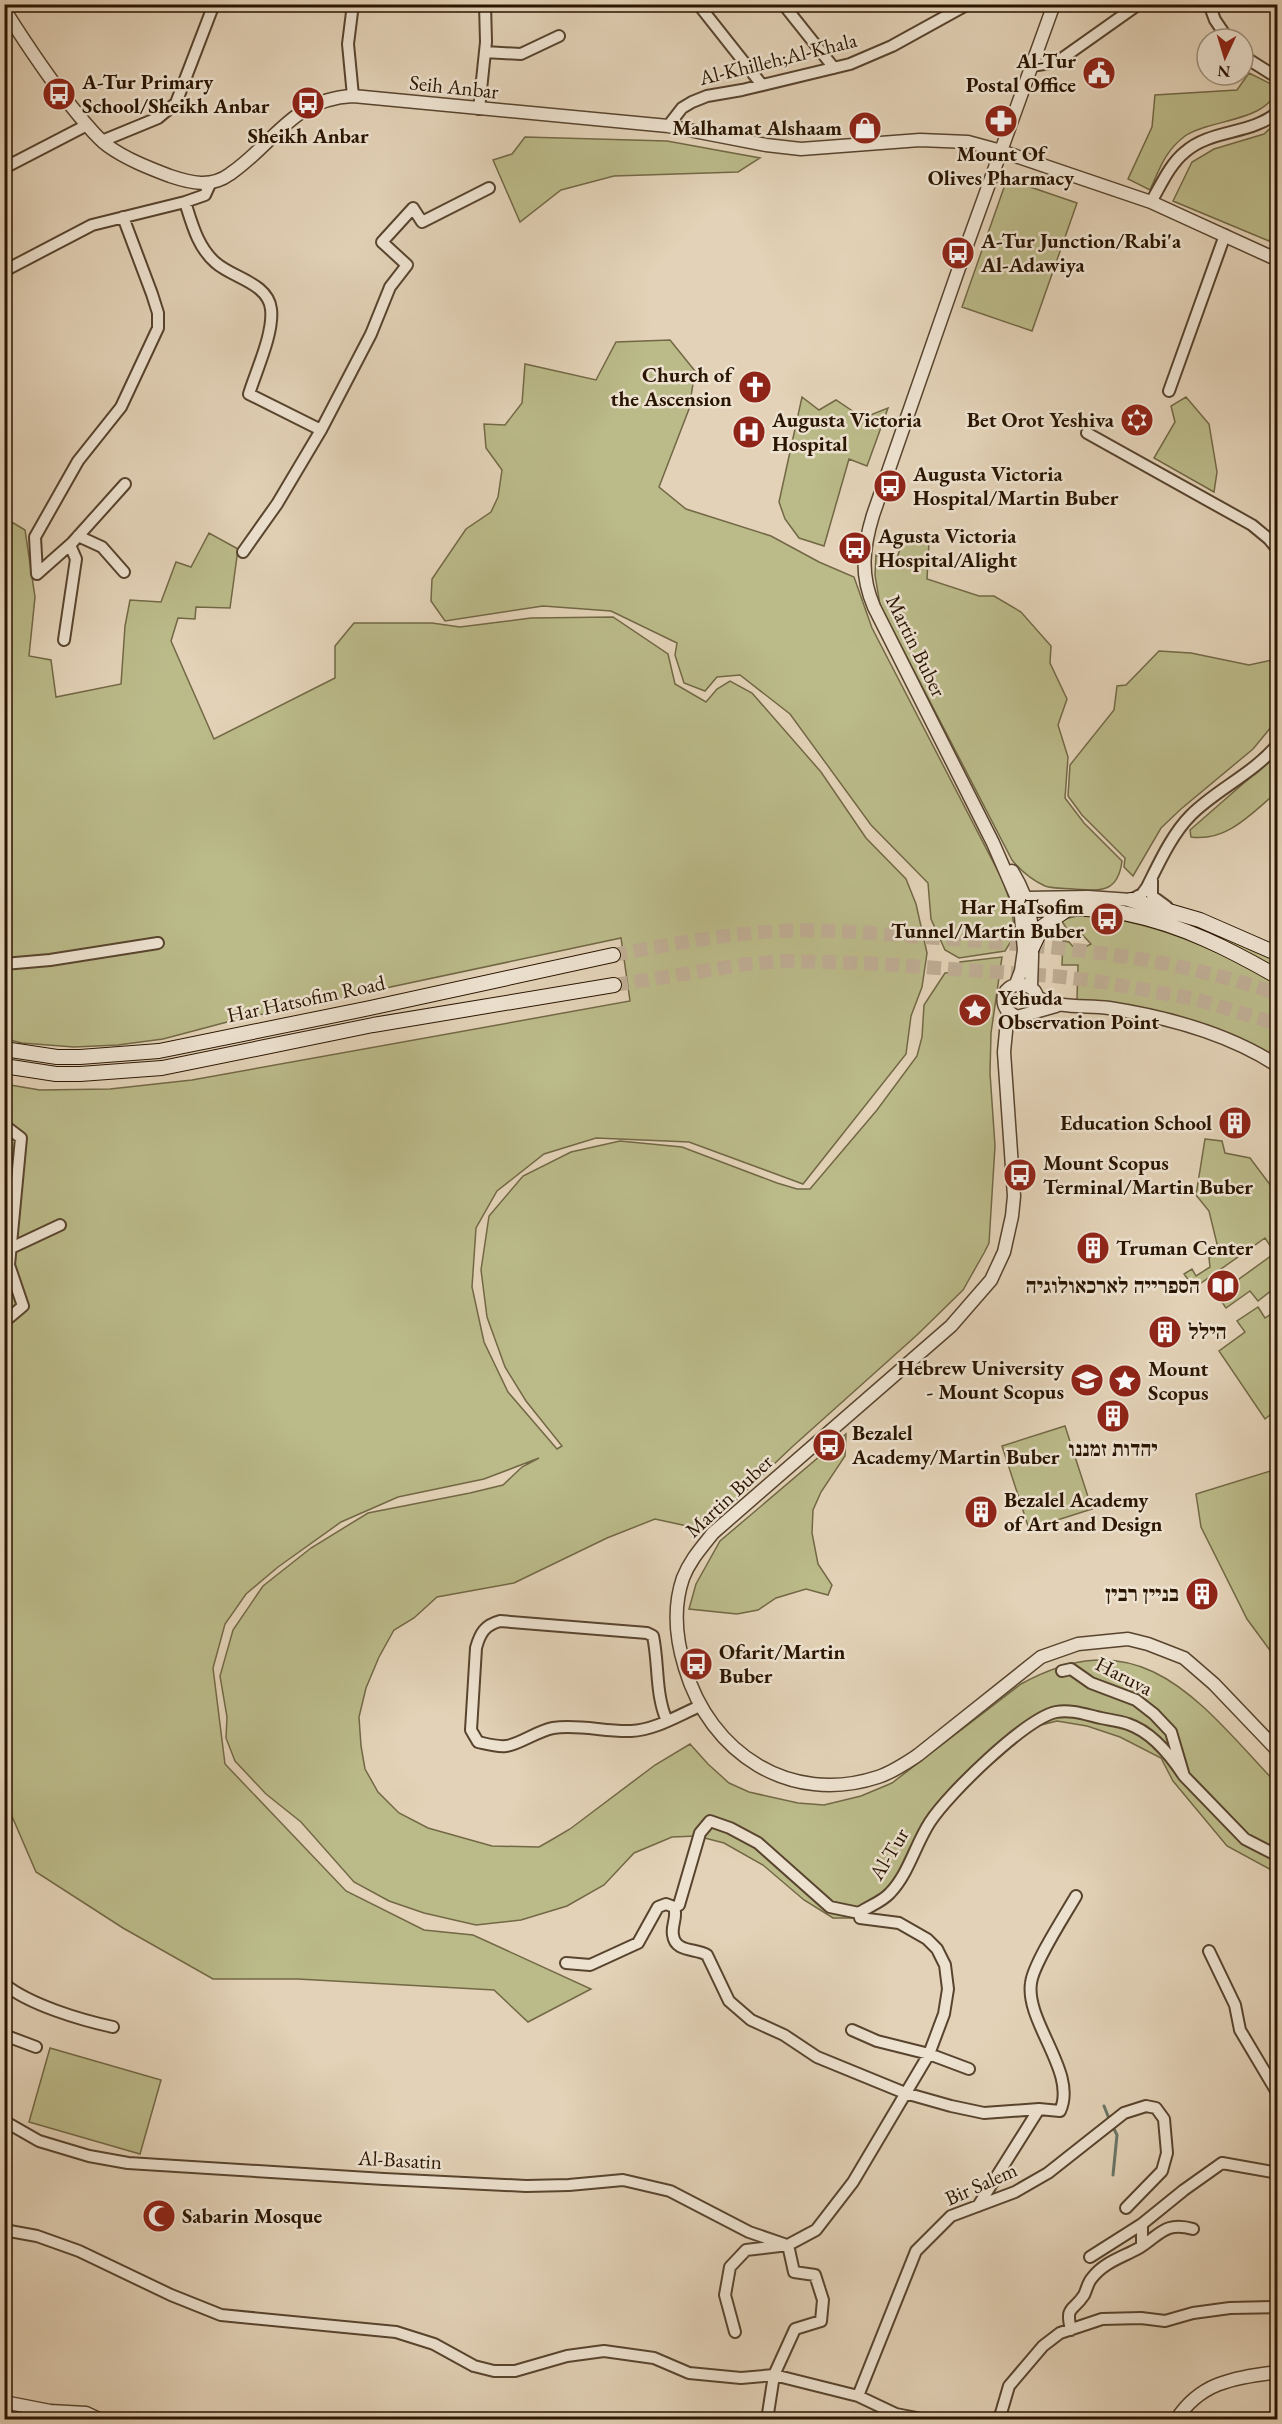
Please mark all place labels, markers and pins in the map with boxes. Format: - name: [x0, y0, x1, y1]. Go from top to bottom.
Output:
- place label: Al-Tur Postal Office: [966, 47, 1076, 98]
- public building icon: Al-Tur Postal Office: [1081, 55, 1117, 91]
- place label: A-Tur Primary School/Sheikh Anbar: [81, 68, 270, 119]
- bus stop icon: A-Tur Primary School/Sheikh Anbar: [41, 76, 77, 112]
- bus stop icon: Sheikh Anbar: [290, 85, 326, 121]
- pharmacy icon: Mount Of Olives Pharmacy: [983, 103, 1019, 139]
- shop icon: Malhamat Alshaam: [847, 110, 883, 146]
- place label: Malhamat Alshaam: [672, 114, 842, 141]
- place label: Sheikh Anbar: [247, 122, 369, 149]
- place label: Mount Of Olives Pharmacy: [928, 140, 1075, 191]
- place label: A-Tur Junction/Rabi'a Al-Adawiya: [980, 227, 1182, 278]
- bus stop icon: A-Tur Junction/Rabi'a Al-Adawiya: [940, 235, 976, 271]
- place label: Church of the Ascension: [611, 361, 734, 412]
- church icon: Church of the Ascension: [737, 369, 773, 405]
- synagogue icon: Bet Orot Yeshiva: [1119, 402, 1155, 438]
- place label: Augusta Victoria Hospital: [771, 406, 922, 457]
- place label: Bet Orot Yeshiva: [967, 406, 1115, 433]
- hospital icon: Augusta Victoria Hospital: [731, 414, 767, 450]
- place label: Augusta Victoria Hospital/Martin Buber: [912, 460, 1119, 511]
- bus stop icon: Augusta Victoria Hospital/Martin Buber: [872, 468, 908, 504]
- place label: Agusta Victoria Hospital/Alight: [877, 522, 1017, 573]
- bus stop icon: Agusta Victoria Hospital/Alight: [837, 530, 873, 566]
- place label: Har HaTsofim Tunnel/Martin Buber: [891, 893, 1084, 944]
- bus stop icon: Har HaTsofim Tunnel/Martin Buber: [1089, 901, 1125, 937]
- place label: Yehuda Observation Point: [998, 984, 1159, 1035]
- place icon: Yehuda Observation Point: [957, 992, 993, 1028]
- building icon: Education School: [1217, 1105, 1253, 1141]
- place label: Education School: [1060, 1109, 1212, 1136]
- place label: Mount Scopus Terminal/Martin Buber: [1043, 1149, 1253, 1200]
- bus stop icon: Mount Scopus Terminal/Martin Buber: [1002, 1157, 1038, 1193]
- building icon: Truman Center: [1075, 1230, 1111, 1266]
- place label: Truman Center: [1116, 1234, 1253, 1261]
- library icon: הספרייה לארכאולוגיה: [1205, 1268, 1241, 1304]
- place label: הספרייה לארכאולוגיה: [1026, 1272, 1200, 1299]
- building icon: הילל: [1147, 1314, 1183, 1350]
- place label: הילל: [1188, 1318, 1227, 1345]
- place label: Hebrew University - Mount Scopus: [897, 1354, 1065, 1405]
- place label: Mount Scopus: [1148, 1355, 1209, 1406]
- school or university icon: Hebrew University - Mount Scopus: [1069, 1362, 1105, 1398]
- place icon: Mount Scopus: [1107, 1363, 1143, 1399]
- building icon: יהדות זמננו: [1095, 1398, 1131, 1434]
- place label: Bezalel Academy/Martin Buber: [851, 1419, 1060, 1470]
- bus stop icon: Bezalel Academy/Martin Buber: [811, 1427, 847, 1463]
- place label: יהדות זמננו: [1068, 1435, 1158, 1462]
- place label: Bezalel Academy of Art and Design: [1004, 1486, 1163, 1537]
- building icon: Bezalel Academy of Art and Design: [963, 1494, 999, 1530]
- building icon: בניין רבין: [1184, 1576, 1220, 1612]
- place label: בניין רבין: [1105, 1580, 1179, 1607]
- place label: Ofarit/Martin Buber: [719, 1638, 845, 1689]
- bus stop icon: Ofarit/Martin Buber: [678, 1646, 714, 1682]
- mosque icon: Sabarin Mosque: [141, 2198, 177, 2234]
- place label: Sabarin Mosque: [182, 2202, 323, 2229]

